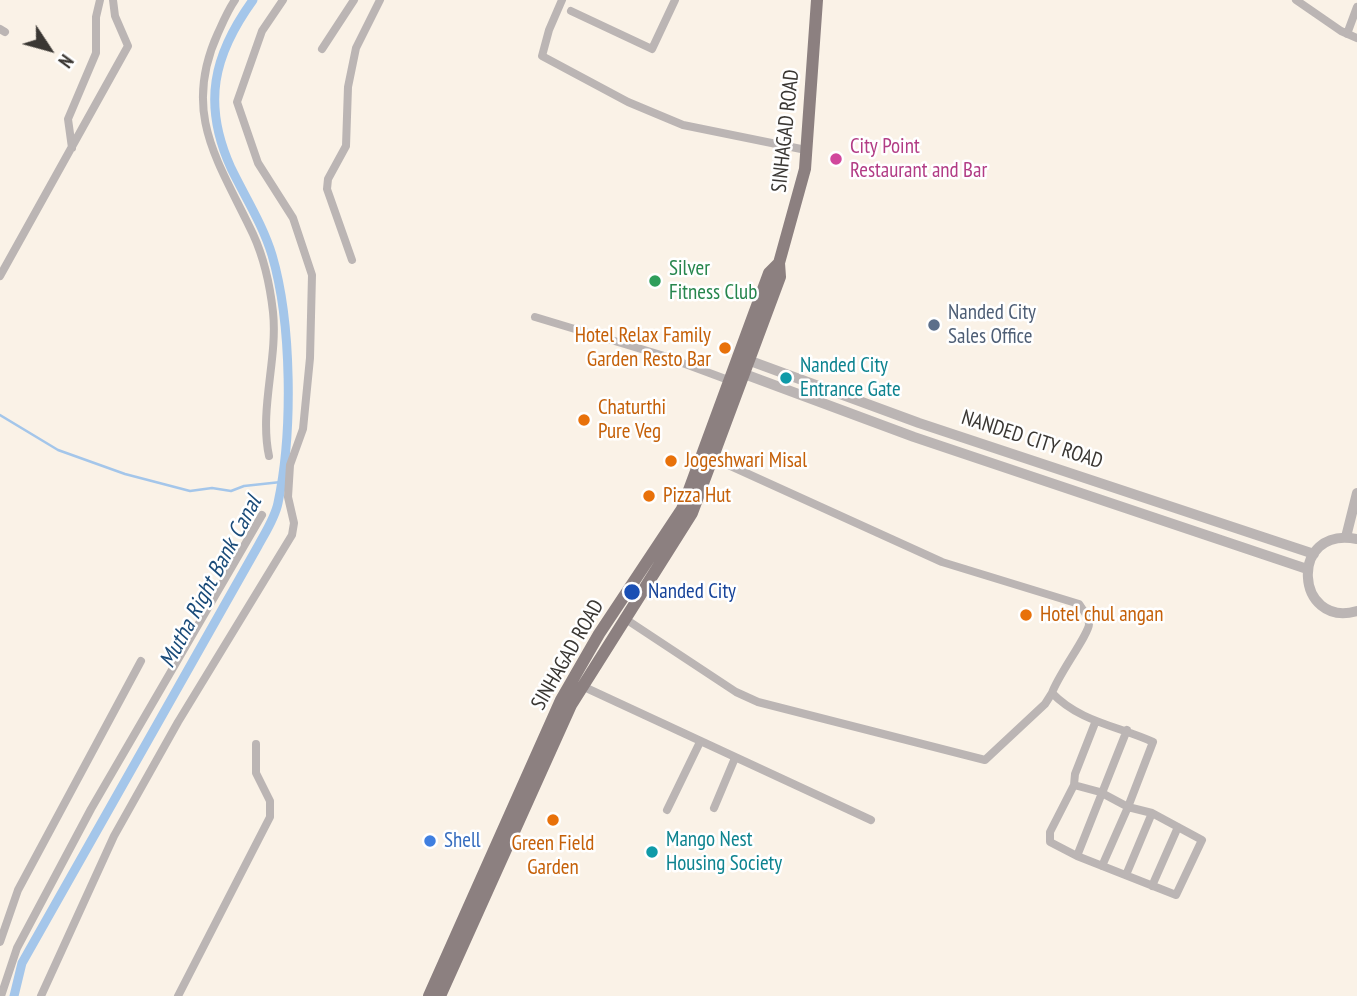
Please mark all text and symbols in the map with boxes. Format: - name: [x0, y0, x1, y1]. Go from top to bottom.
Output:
- north arrow: [14, 14, 84, 84]
- text: N: [53, 50, 79, 73]
- street label: SINHAGAD ROAD: [767, 68, 805, 194]
- place label: City Point Restaurant and Bar: [850, 134, 987, 184]
- marker: City Point Restaurant and Bar: [828, 151, 844, 167]
- place label: Silver Fitness Club: [669, 256, 757, 306]
- marker: Silver Fitness Club: [647, 273, 663, 289]
- place label: Nanded City Sales Office: [948, 300, 1036, 350]
- marker: Nanded City Sales Office: [926, 317, 942, 333]
- place label: Hotel Relax Family Garden Resto Bar: [575, 323, 711, 373]
- marker: Hotel Relax Family Garden Resto Bar: [717, 340, 733, 356]
- place label: Nanded City Entrance Gate: [800, 353, 901, 403]
- marker: Nanded City Entrance Gate: [778, 370, 794, 386]
- place label: Chaturthi Pure Veg: [598, 395, 666, 445]
- street label: NANDED CITY ROAD: [958, 405, 1106, 475]
- marker: Chaturthi Pure Veg: [576, 412, 592, 428]
- place label: Jogeshwari Misal: [685, 448, 807, 474]
- marker: Jogeshwari Misal: [663, 453, 679, 469]
- place label: Pizza Hut: [663, 483, 731, 509]
- marker: Pizza Hut: [641, 488, 657, 504]
- water label: Mutha Right Bank Canal: [154, 491, 268, 673]
- place label: Nanded City: [648, 579, 736, 605]
- marker: Nanded City: [622, 582, 642, 602]
- street label: SINHAGAD ROAD: [526, 595, 610, 715]
- place label: Hotel chul angan: [1040, 602, 1163, 628]
- marker: Hotel chul angan: [1018, 607, 1034, 623]
- marker: Green Field Garden: [545, 812, 561, 828]
- place label: Mango Nest Housing Society: [666, 827, 782, 877]
- place label: Shell: [444, 828, 481, 854]
- place label: Green Field Garden: [512, 831, 594, 881]
- marker: Shell: [422, 833, 438, 849]
- marker: Mango Nest Housing Society: [644, 844, 660, 860]

